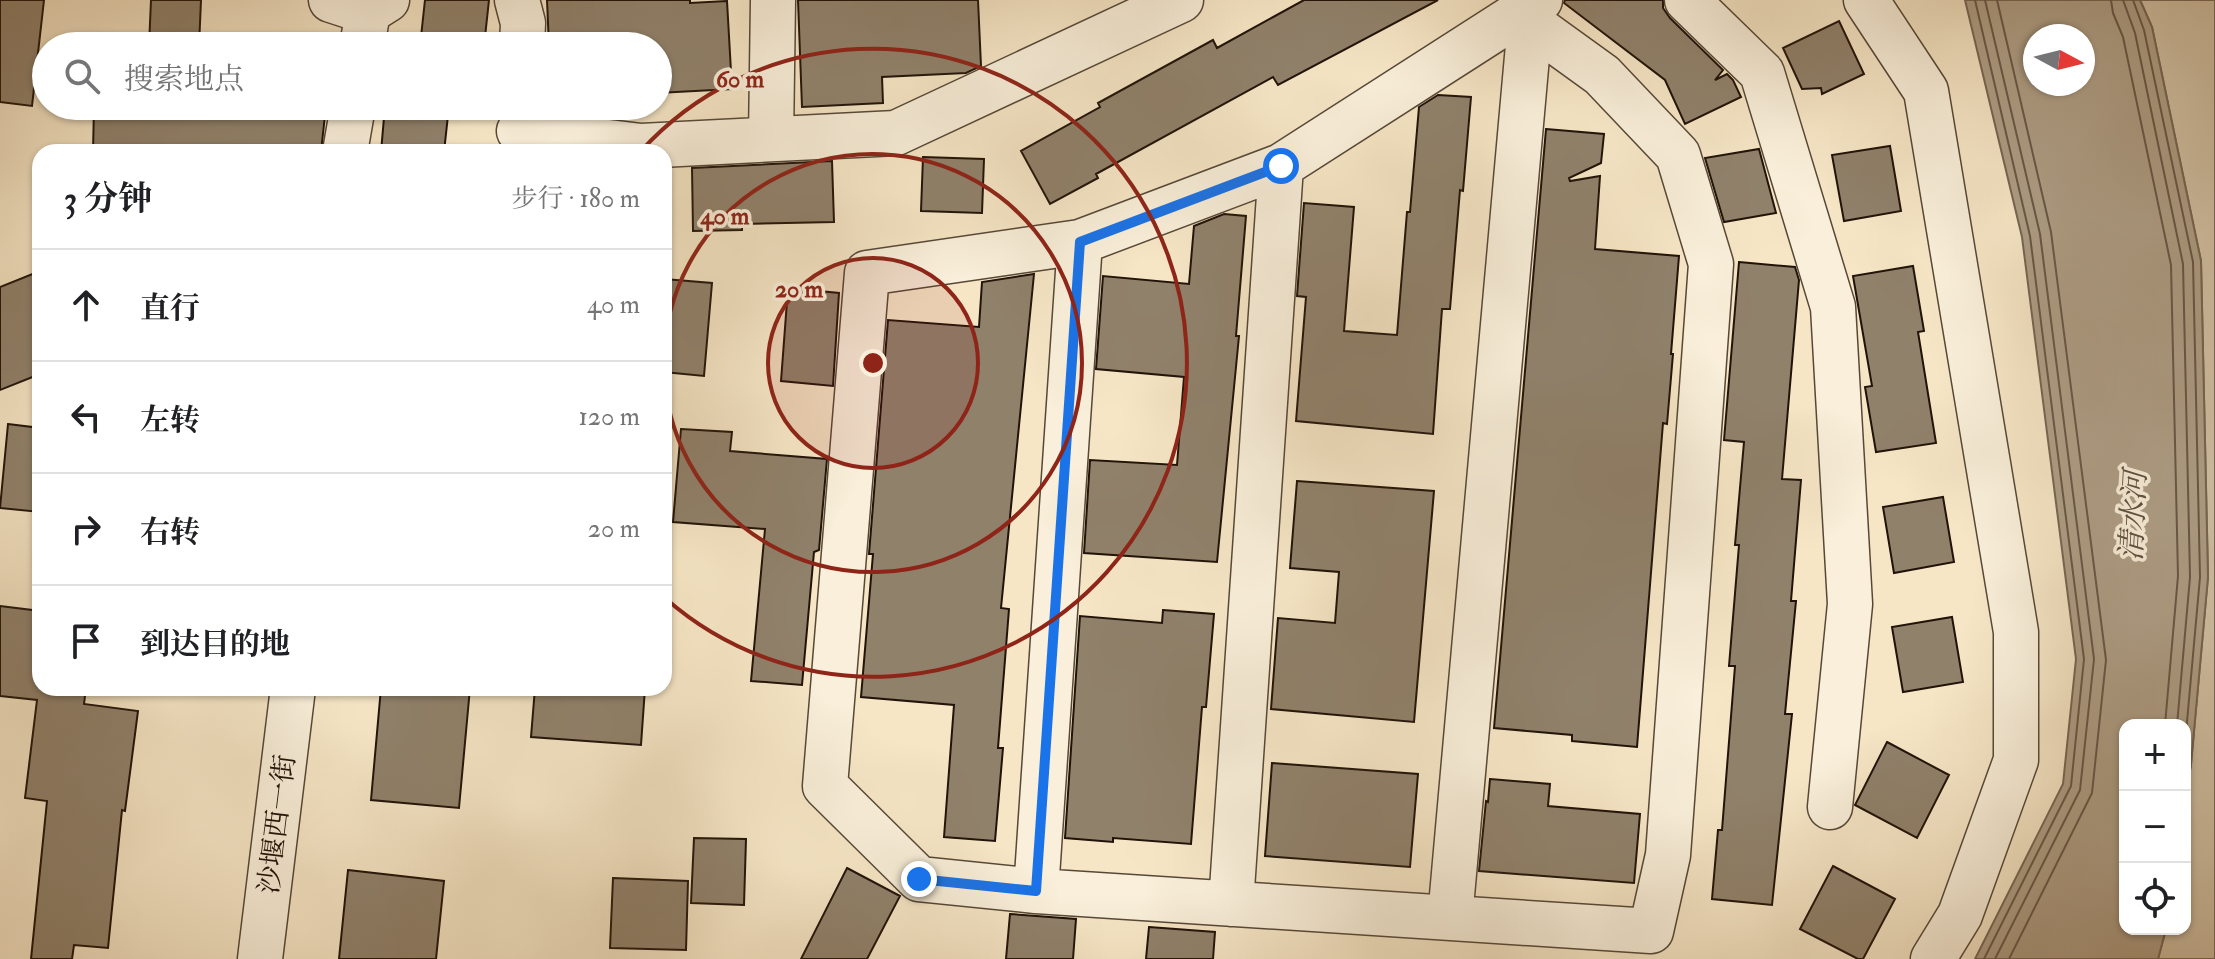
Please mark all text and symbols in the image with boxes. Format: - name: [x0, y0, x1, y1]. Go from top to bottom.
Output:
- north arrow: [2023, 24, 2095, 96]
- search box: [32, 32, 672, 120]
- icon: search: [60, 54, 104, 98]
- text: 搜索地点: [124, 61, 244, 98]
- text: 60 m: [716, 64, 764, 95]
- route start: [1263, 148, 1299, 184]
- text: 3 分钟: [64, 178, 152, 221]
- text: 步行 · 180 m: [511, 183, 640, 215]
- text: 40 m: [700, 201, 750, 232]
- text: 20 m: [775, 274, 823, 305]
- icon: ahead: [64, 283, 108, 327]
- text: 40 m: [587, 289, 640, 321]
- text: 直行: [140, 290, 200, 327]
- centre of rings: [859, 349, 887, 377]
- icon: left: [64, 395, 108, 439]
- text: 120 m: [579, 401, 640, 433]
- text: 左转: [140, 402, 200, 439]
- water label: 清水河: [2113, 465, 2155, 562]
- icon: right: [64, 507, 108, 551]
- text: 20 m: [588, 513, 640, 545]
- text: 右转: [140, 514, 200, 551]
- icon: arrive: [64, 619, 108, 663]
- text: 到达目的地: [140, 626, 290, 663]
- map controls: [2119, 719, 2191, 935]
- button: +: [2119, 719, 2191, 791]
- street label: 沙堰西一街: [252, 753, 303, 896]
- button: −: [2119, 791, 2191, 863]
- route end: [901, 861, 937, 897]
- button: locate: [2119, 863, 2191, 935]

